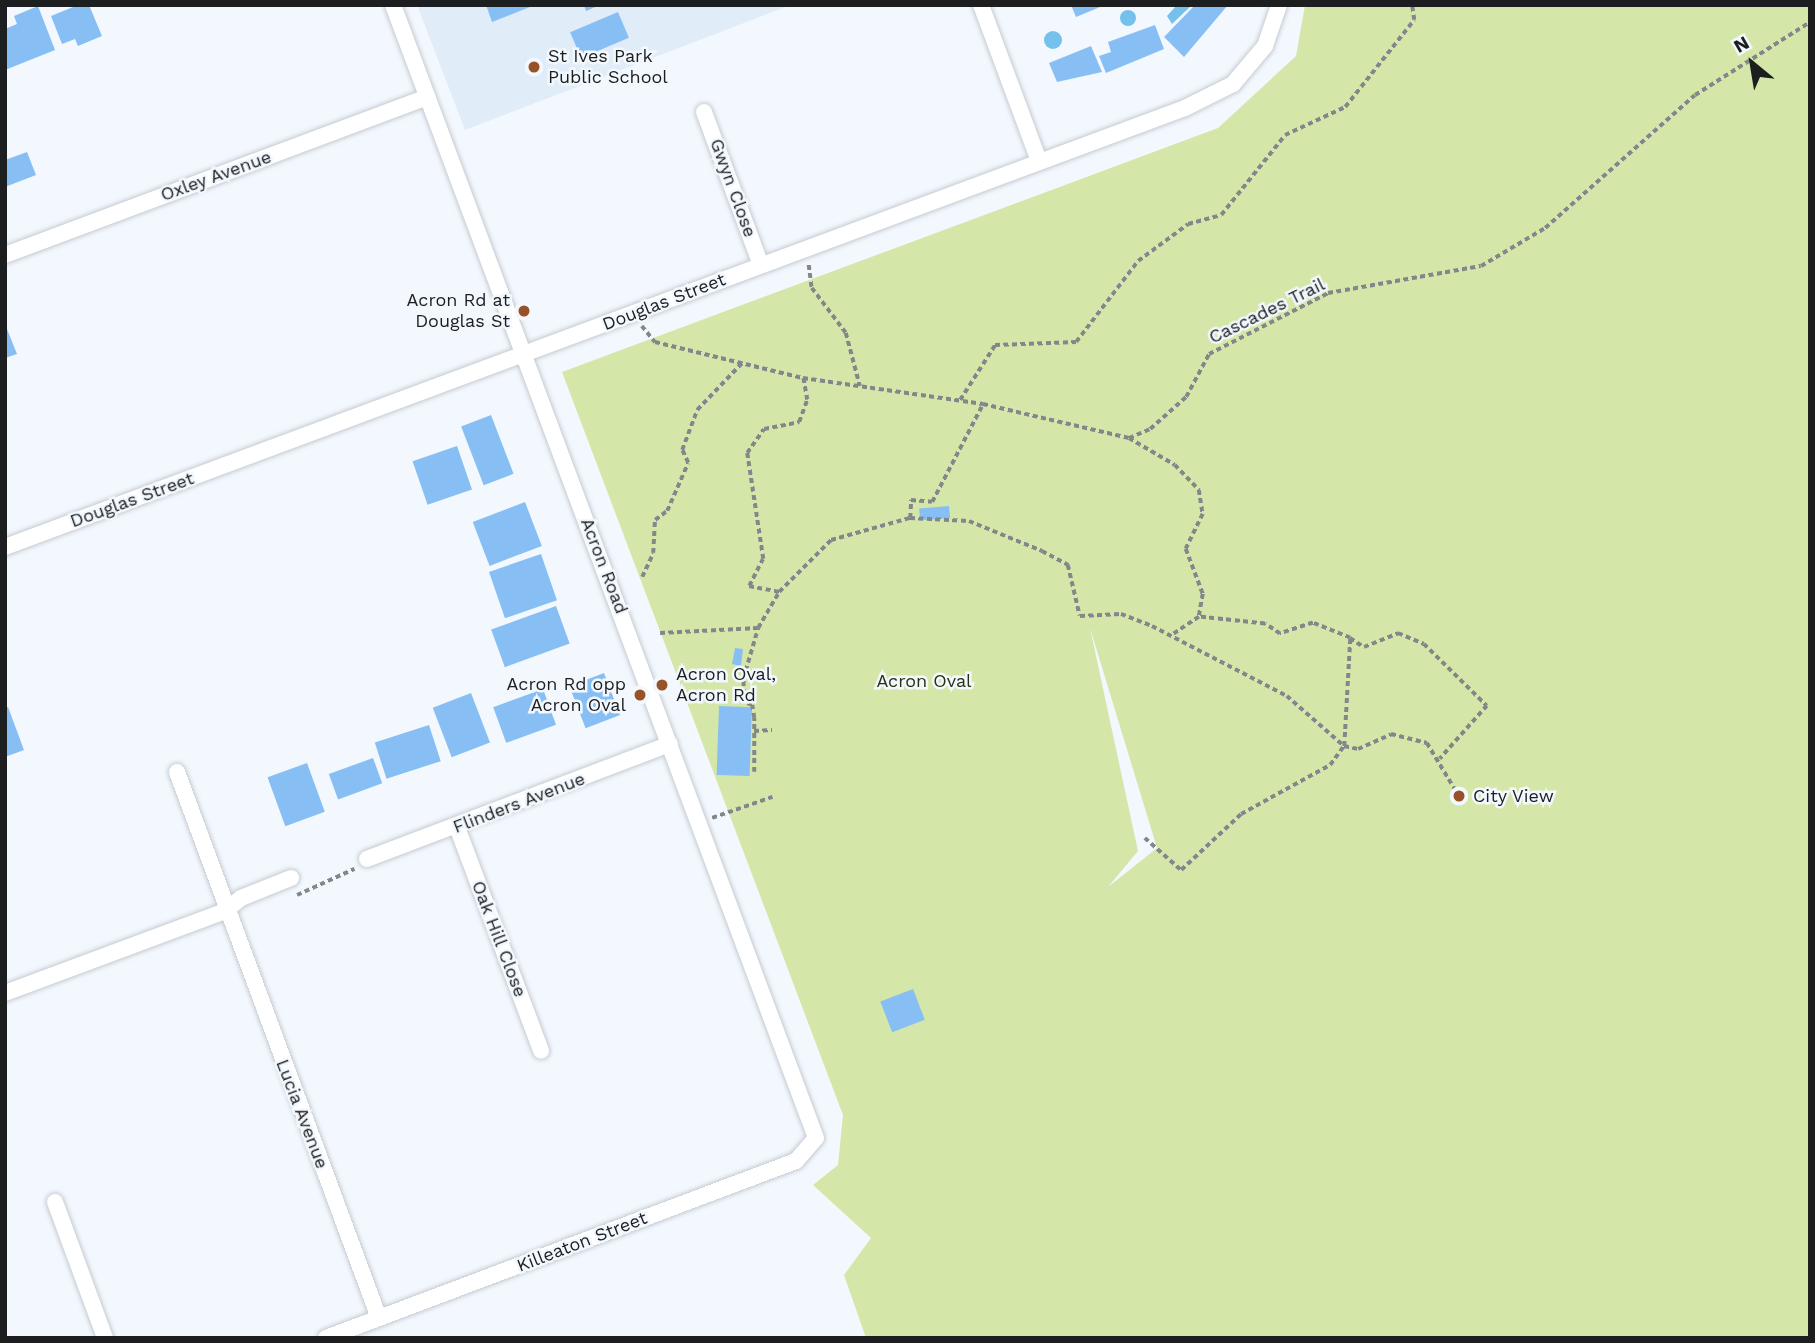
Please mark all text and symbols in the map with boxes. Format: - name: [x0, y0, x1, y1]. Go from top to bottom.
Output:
- north arrow: [1717, 28, 1787, 98]
- text: N: [1729, 31, 1753, 58]
- place label: St Ives Park Public School: [548, 46, 668, 88]
- marker: St Ives Park Public School: [526, 59, 542, 75]
- street label: Gwyn Close: [705, 136, 761, 240]
- street label: Oxley Avenue: [157, 146, 275, 206]
- street label: Douglas Street: [599, 269, 729, 335]
- street label: Cascades Trail: [1205, 274, 1329, 348]
- place label: Acron Rd at Douglas St: [407, 290, 510, 332]
- marker: Acron Rd at Douglas St: [516, 303, 532, 319]
- street label: Douglas Street: [67, 468, 197, 532]
- street label: Acron Road: [576, 515, 632, 617]
- place label: Acron Oval, Acron Rd: [676, 664, 776, 706]
- park label: Acron Oval: [876, 670, 972, 692]
- place label: Acron Rd opp Acron Oval: [507, 674, 626, 716]
- marker: Acron Oval, Acron Rd: [654, 677, 670, 693]
- marker: Acron Rd opp Acron Oval: [632, 687, 648, 703]
- street label: Flinders Avenue: [450, 768, 588, 838]
- place label: City View: [1473, 785, 1555, 807]
- marker: City View: [1451, 788, 1467, 804]
- street label: Oak Hill Close: [467, 877, 531, 1001]
- street label: Lucia Avenue: [271, 1056, 333, 1172]
- street label: Killeaton Street: [514, 1207, 650, 1277]

